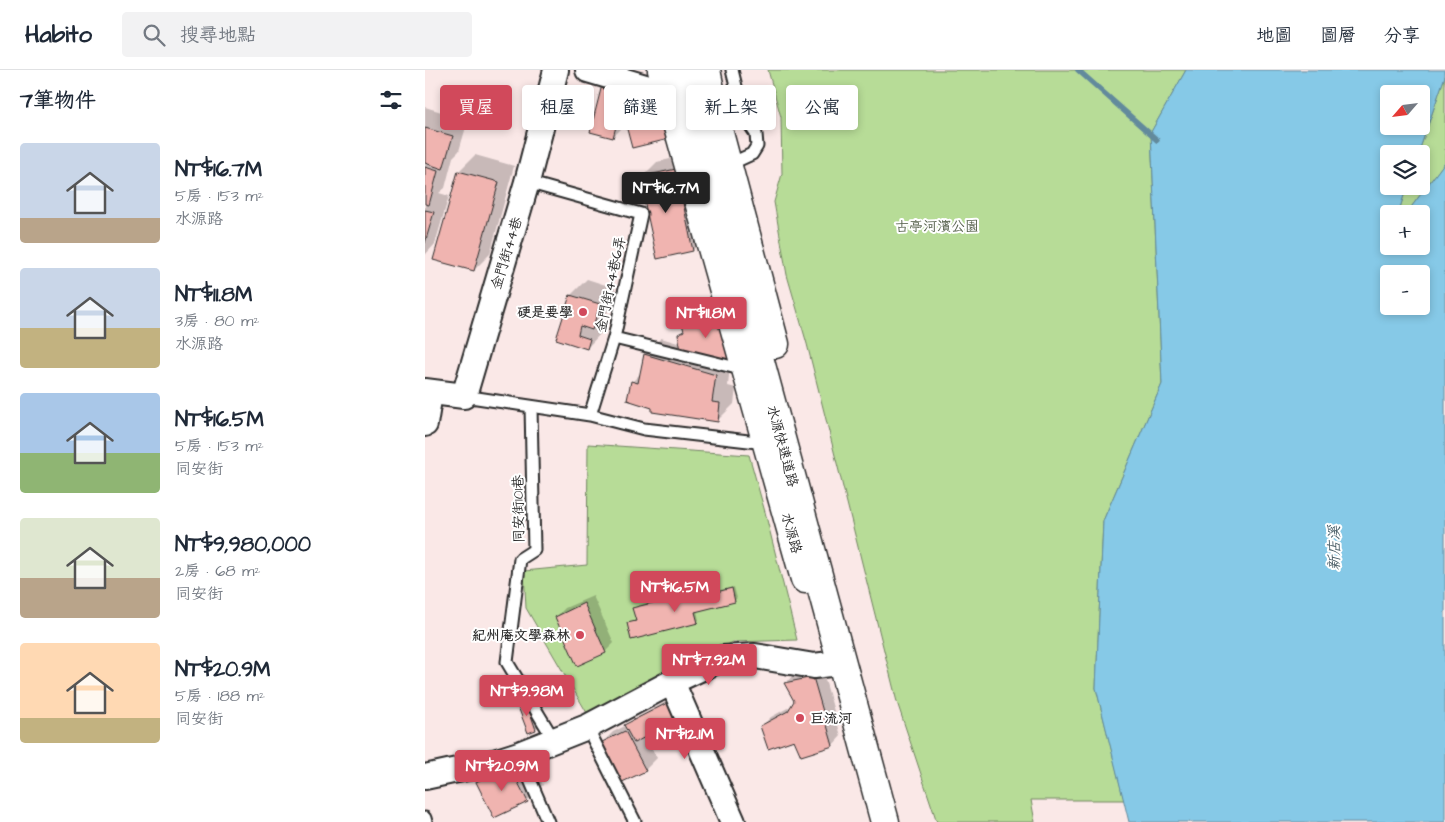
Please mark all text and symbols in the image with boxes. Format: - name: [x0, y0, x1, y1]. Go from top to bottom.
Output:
- search box: [122, 12, 472, 57]
- text: Habito: [25, 18, 92, 52]
- icon: search: [140, 21, 168, 49]
- text: 搜尋地點: [180, 22, 256, 49]
- text: 地圖: [1256, 23, 1292, 48]
- text: 圖層: [1320, 23, 1356, 48]
- text: 分享: [1384, 23, 1420, 48]
- chip: 買屋: [440, 85, 512, 130]
- chip: 租屋: [522, 85, 594, 130]
- chip: 篩選: [604, 85, 676, 130]
- chip: 新上架: [686, 85, 776, 130]
- chip: 公寓: [786, 85, 858, 130]
- north arrow: [1380, 85, 1430, 135]
- map controls: [1380, 85, 1430, 315]
- text: 7筆物件: [20, 86, 96, 115]
- icon: filters: [377, 86, 405, 114]
- button: layers: [1380, 145, 1430, 195]
- text: NT$16.7M: [175, 155, 262, 184]
- icon: home: [60, 163, 120, 223]
- pin: NT$16.7M: [614, 172, 718, 214]
- text: NT$16.7M: [633, 177, 699, 199]
- text: 5房 · 153 m²: [175, 185, 264, 207]
- button: +: [1380, 205, 1430, 255]
- text: 水源路: [175, 208, 223, 230]
- street label: 金門街44巷: [486, 214, 528, 292]
- park label: 古亭河濱公園: [895, 217, 979, 237]
- street label: 金門街44巷6弄: [591, 234, 631, 334]
- button: −: [1380, 265, 1430, 315]
- text: NT$11.8M: [175, 280, 252, 309]
- icon: home: [60, 288, 120, 348]
- pin: NT$11.8M: [654, 296, 758, 339]
- text: NT$11.8M: [677, 302, 735, 324]
- place label: 硬是要學: [517, 303, 573, 323]
- marker: 硬是要學: [577, 306, 589, 318]
- text: 3房 · 80 m²: [175, 310, 260, 332]
- text: 水源路: [175, 333, 223, 355]
- street label: 水源快速道路: [762, 403, 803, 489]
- text: NT$16.5M: [175, 405, 264, 434]
- icon: home: [60, 413, 120, 473]
- text: 5房 · 153 m²: [175, 435, 264, 457]
- text: 同安街: [175, 458, 223, 480]
- street label: 同安街101巷: [508, 474, 530, 543]
- street label: 水源路: [776, 510, 806, 556]
- water label: 新店溪: [1324, 525, 1345, 571]
- text: NT$9,980,000: [175, 530, 311, 559]
- icon: home: [60, 538, 120, 598]
- text: 2房 · 68 m²: [175, 560, 261, 582]
- pin: NT$16.5M: [623, 570, 727, 613]
- text: NT$16.5M: [641, 576, 709, 598]
- text: 同安街: [175, 583, 223, 605]
- place label: 紀州庵文學森林: [472, 626, 570, 646]
- marker: 紀州庵文學森林: [574, 629, 586, 641]
- pin: NT$7.92M: [657, 644, 761, 686]
- text: NT$7.92M: [673, 649, 745, 671]
- text: NT$20.9M: [175, 655, 270, 684]
- icon: home: [60, 663, 120, 723]
- pin: NT$9.98M: [475, 674, 579, 717]
- text: NT$9.98M: [491, 680, 563, 702]
- text: 5房 · 188 m²: [175, 685, 265, 707]
- text: 同安街: [175, 708, 223, 730]
- place label: 巨流河: [810, 709, 852, 729]
- marker: 巨流河: [794, 712, 806, 724]
- pin: NT$12.1M: [633, 718, 737, 760]
- text: NT$12.1M: [656, 723, 714, 745]
- pin: NT$20.9M: [450, 750, 554, 792]
- text: NT$20.9M: [466, 755, 538, 777]

